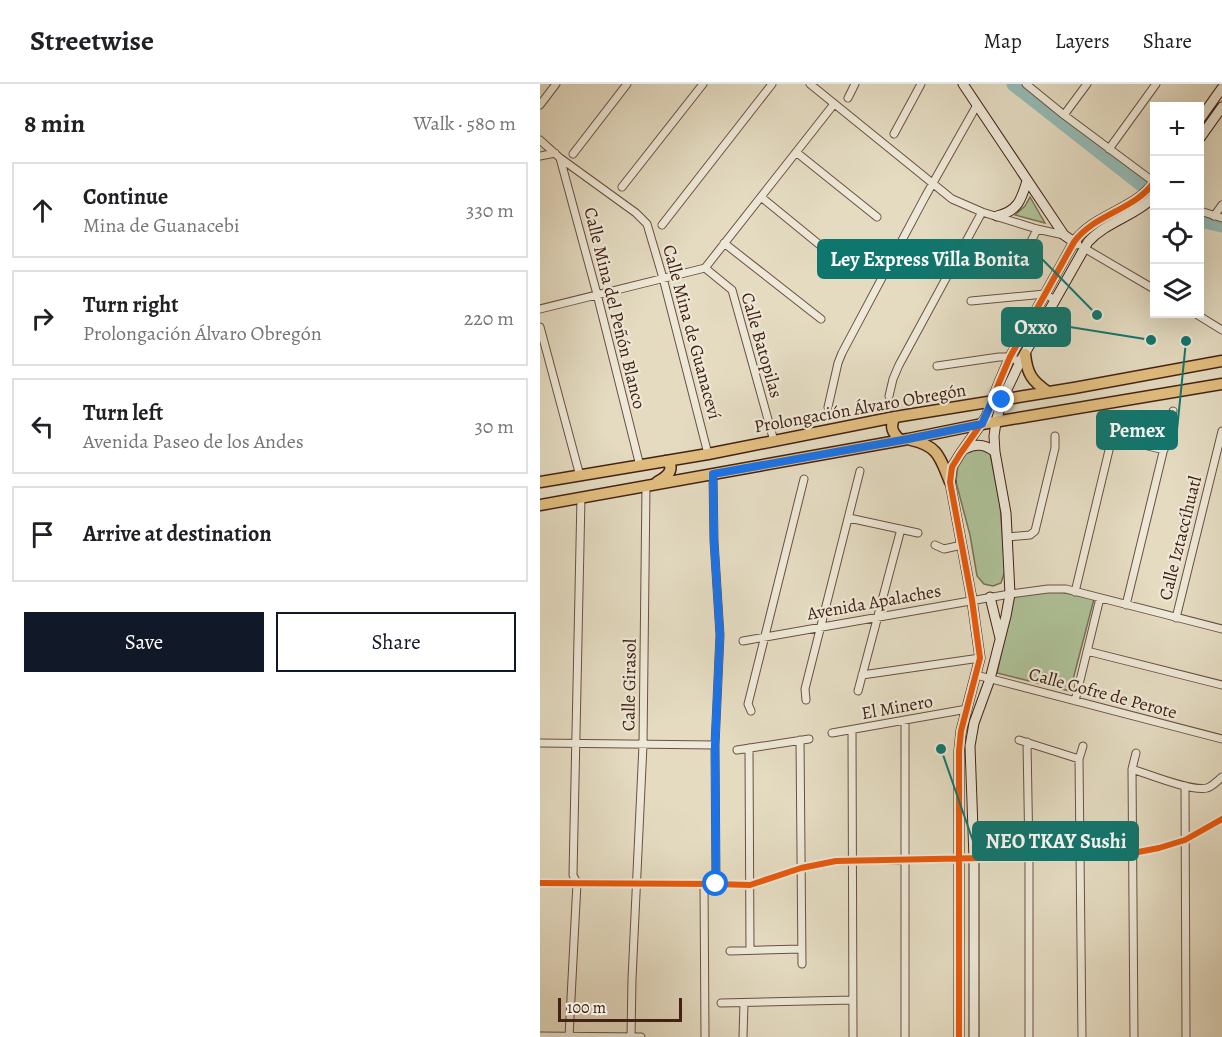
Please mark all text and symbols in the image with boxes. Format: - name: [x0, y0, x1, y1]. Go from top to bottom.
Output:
- text: Streetwise: [30, 22, 154, 60]
- text: Map: [983, 27, 1022, 55]
- text: Layers: [1055, 27, 1110, 55]
- text: Share: [1143, 27, 1192, 55]
- map controls: [1150, 102, 1204, 318]
- button: +: [1150, 102, 1204, 156]
- text: 8 min: [24, 106, 85, 141]
- text: Walk · 580 m: [413, 110, 516, 137]
- button: −: [1150, 156, 1204, 210]
- text: Continue: [83, 182, 168, 212]
- icon: ahead: [26, 194, 59, 227]
- text: 330 m: [466, 197, 514, 224]
- street label: Calle Mina del Peñón Blanco: [578, 205, 652, 411]
- button: locate: [1150, 210, 1204, 264]
- text: Mina de Guanacebi: [83, 212, 240, 239]
- callout: Ley Express Villa Bonita: [818, 240, 1042, 278]
- street label: Calle Mina de Guanaceví: [657, 242, 727, 422]
- text: Ley Express Villa Bonita: [830, 246, 1030, 273]
- button: layers: [1150, 264, 1204, 318]
- street label: Calle Batopilas: [735, 289, 789, 401]
- text: Turn right: [83, 290, 179, 320]
- icon: right: [26, 302, 59, 335]
- text: 220 m: [464, 305, 514, 332]
- callout: Oxxo: [1002, 308, 1070, 346]
- text: Oxxo: [1014, 314, 1058, 341]
- text: Prolongación Álvaro Obregón: [83, 320, 322, 347]
- street label: Prolongación Álvaro Obregón: [752, 378, 968, 438]
- route end: [988, 386, 1014, 412]
- text: Turn left: [83, 398, 163, 428]
- icon: left: [26, 410, 59, 443]
- callout: Pemex: [1097, 411, 1177, 449]
- text: 30 m: [474, 413, 514, 440]
- text: Pemex: [1109, 417, 1165, 444]
- text: Avenida Paseo de los Andes: [83, 428, 304, 455]
- street label: Calle Iztaccíhuatl: [1153, 473, 1207, 603]
- icon: arrive: [26, 518, 59, 551]
- text: Arrive at destination: [83, 519, 272, 549]
- street label: Avenida Apalaches: [804, 578, 943, 626]
- button: Save: [24, 612, 264, 672]
- button: Share: [276, 612, 516, 672]
- street label: Calle Girasol: [616, 638, 642, 731]
- street label: Calle Cofre de Perote: [1026, 662, 1180, 724]
- street label: El Minero: [859, 689, 935, 725]
- callout: NEO TKAY Sushi: [973, 822, 1138, 860]
- text: NEO TKAY Sushi: [986, 828, 1127, 855]
- route start: [702, 870, 728, 896]
- scale bar: [558, 995, 682, 1022]
- text: 100 m: [567, 997, 606, 1019]

